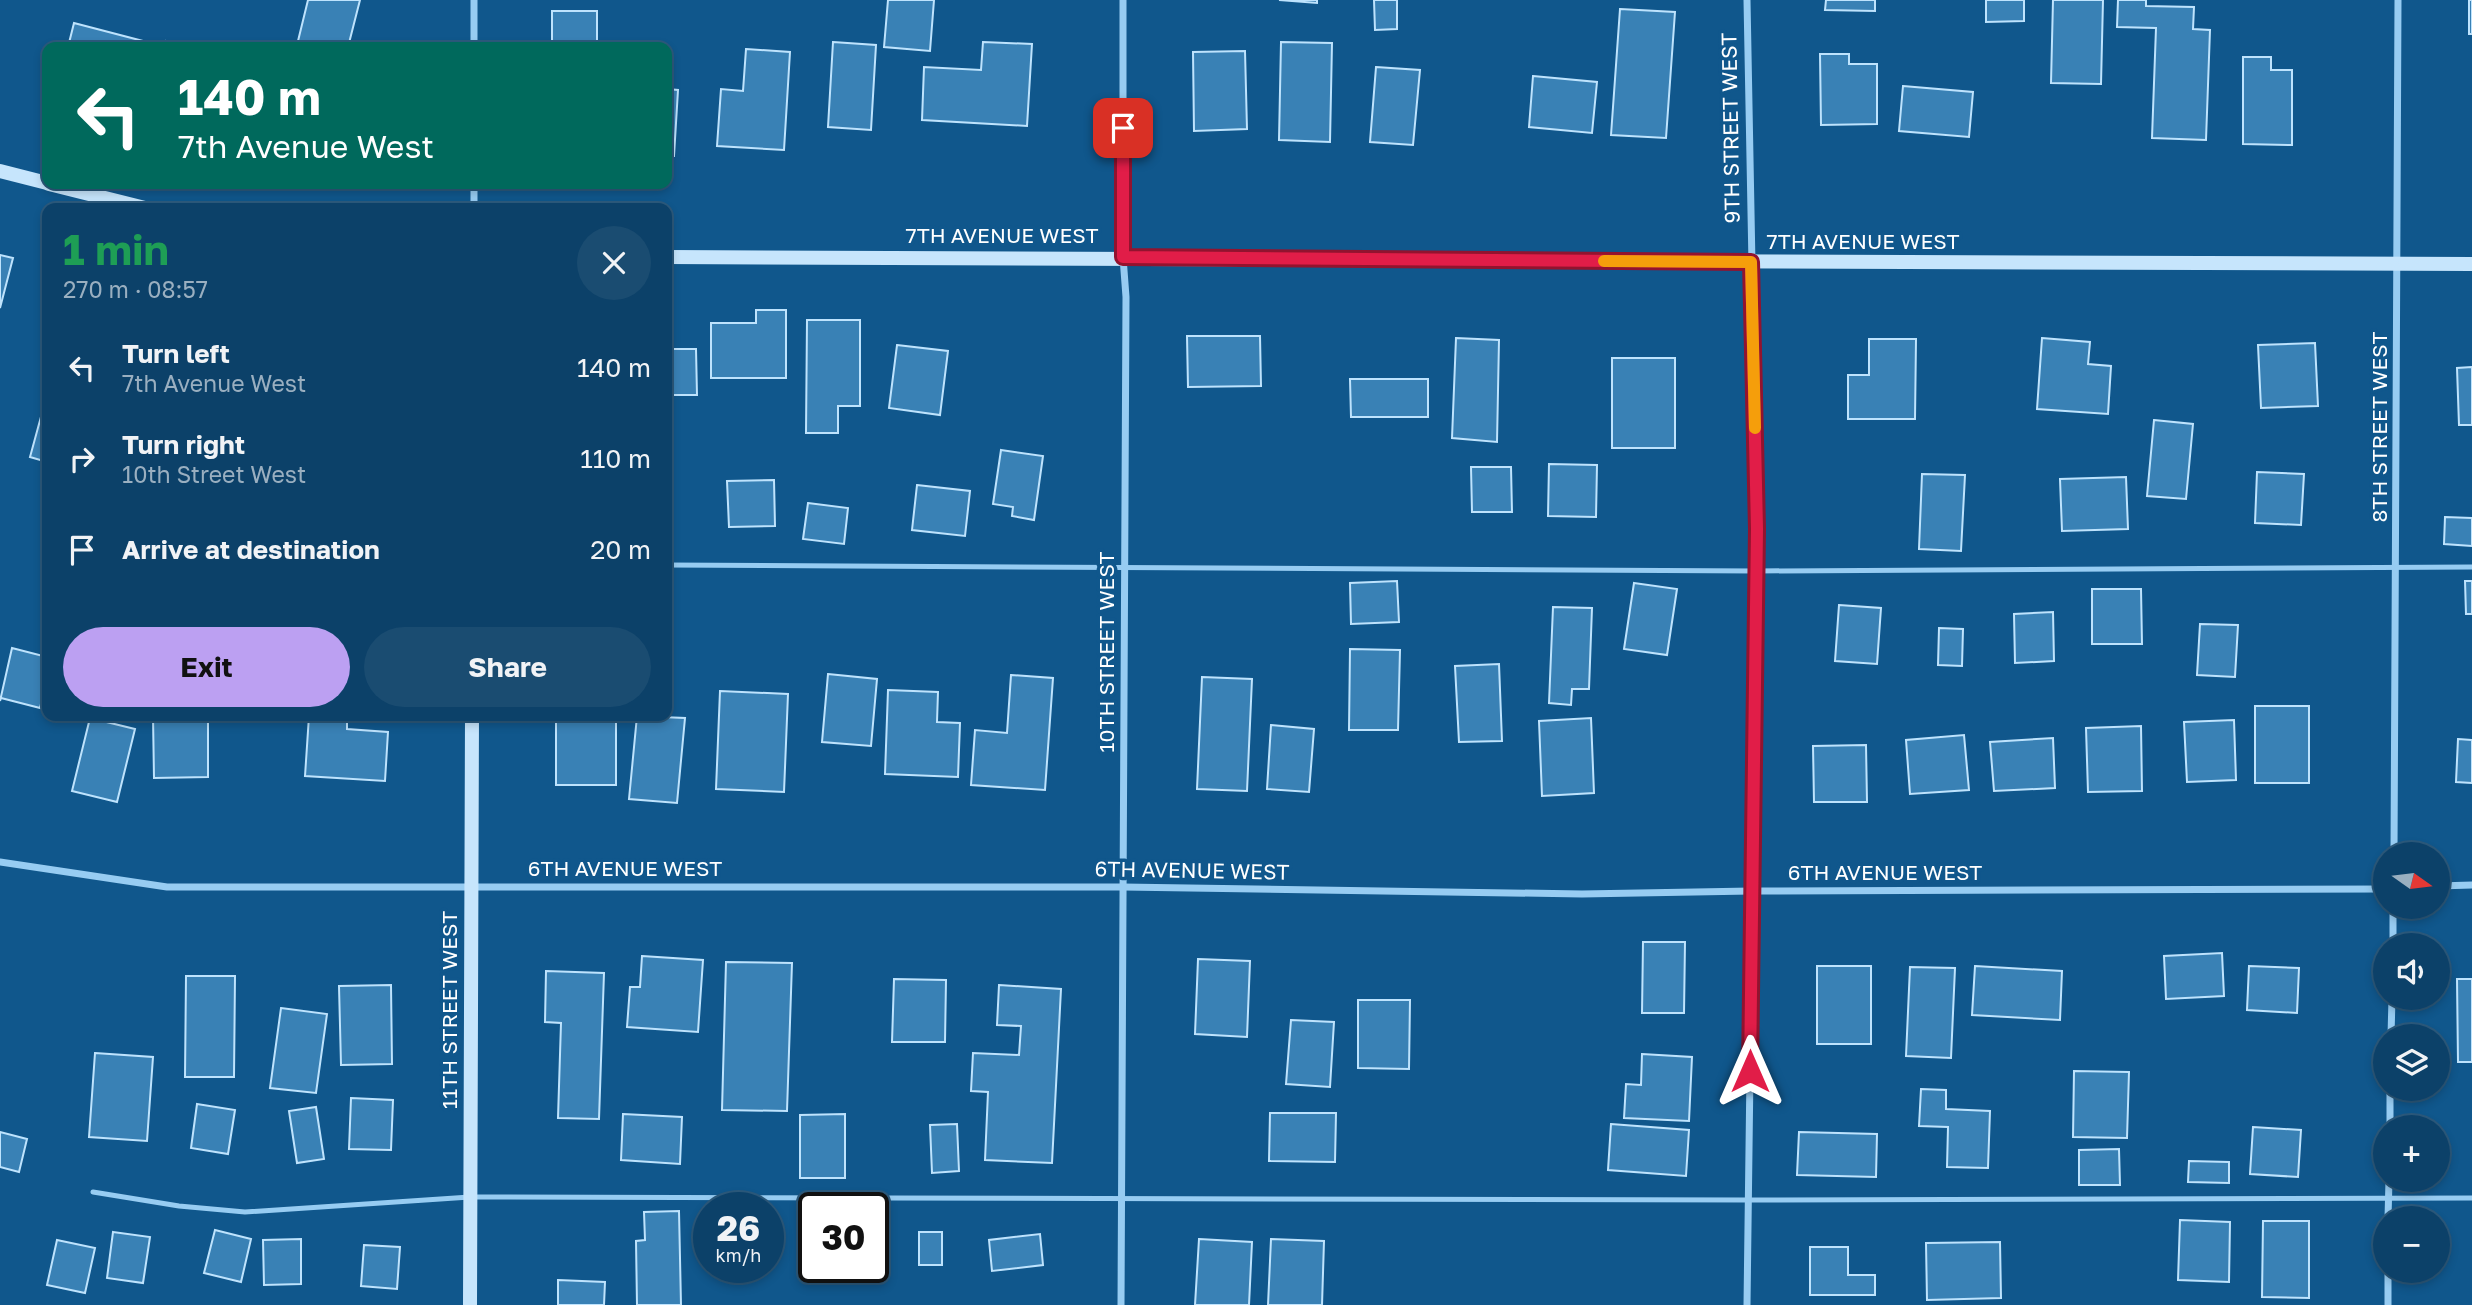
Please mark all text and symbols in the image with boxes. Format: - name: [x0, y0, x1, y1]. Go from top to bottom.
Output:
- street label: 9TH STREET WEST: [1715, 32, 1745, 224]
- text: 140 m: [178, 67, 321, 126]
- icon: left: [63, 70, 154, 161]
- pin: [1093, 98, 1153, 158]
- icon: arrive: [1104, 109, 1142, 147]
- text: 7th Avenue West: [178, 127, 434, 165]
- street label: 7TH AVENUE WEST: [906, 222, 1099, 248]
- text: 1 min: [63, 224, 169, 274]
- button: close: [577, 226, 651, 300]
- street label: 7TH AVENUE WEST: [1767, 228, 1960, 254]
- text: 270 m · 08:57: [63, 275, 208, 303]
- street label: 8TH STREET WEST: [2366, 332, 2392, 522]
- text: Turn left: [122, 338, 230, 369]
- icon: left: [63, 349, 101, 387]
- text: 140 m: [577, 352, 651, 383]
- text: 7th Avenue West: [122, 369, 306, 397]
- text: Turn right: [122, 429, 245, 460]
- icon: right: [63, 440, 101, 478]
- text: 110 m: [580, 443, 651, 474]
- text: 10th Street West: [122, 460, 306, 488]
- icon: arrive: [63, 531, 101, 569]
- text: Arrive at destination: [122, 534, 380, 565]
- text: 20 m: [590, 534, 651, 565]
- street label: 10TH STREET WEST: [1093, 551, 1119, 753]
- button: Exit: [63, 627, 350, 707]
- button: Share: [364, 627, 651, 707]
- north arrow: [2373, 842, 2450, 919]
- map controls: [2373, 842, 2450, 1283]
- street label: 6TH AVENUE WEST: [528, 855, 722, 881]
- street label: 6TH AVENUE WEST: [1095, 855, 1290, 885]
- street label: 6TH AVENUE WEST: [1788, 859, 1982, 885]
- street label: 11TH STREET WEST: [436, 911, 462, 1109]
- button: sound: [2373, 933, 2450, 1010]
- button: layers: [2373, 1024, 2450, 1101]
- position arrow: [1713, 1034, 1787, 1108]
- button: +: [2373, 1115, 2450, 1192]
- speed limit sign: 30: [798, 1192, 889, 1283]
- button: −: [2373, 1206, 2450, 1283]
- text: 26: [717, 1207, 760, 1249]
- text: km/h: [716, 1244, 761, 1266]

